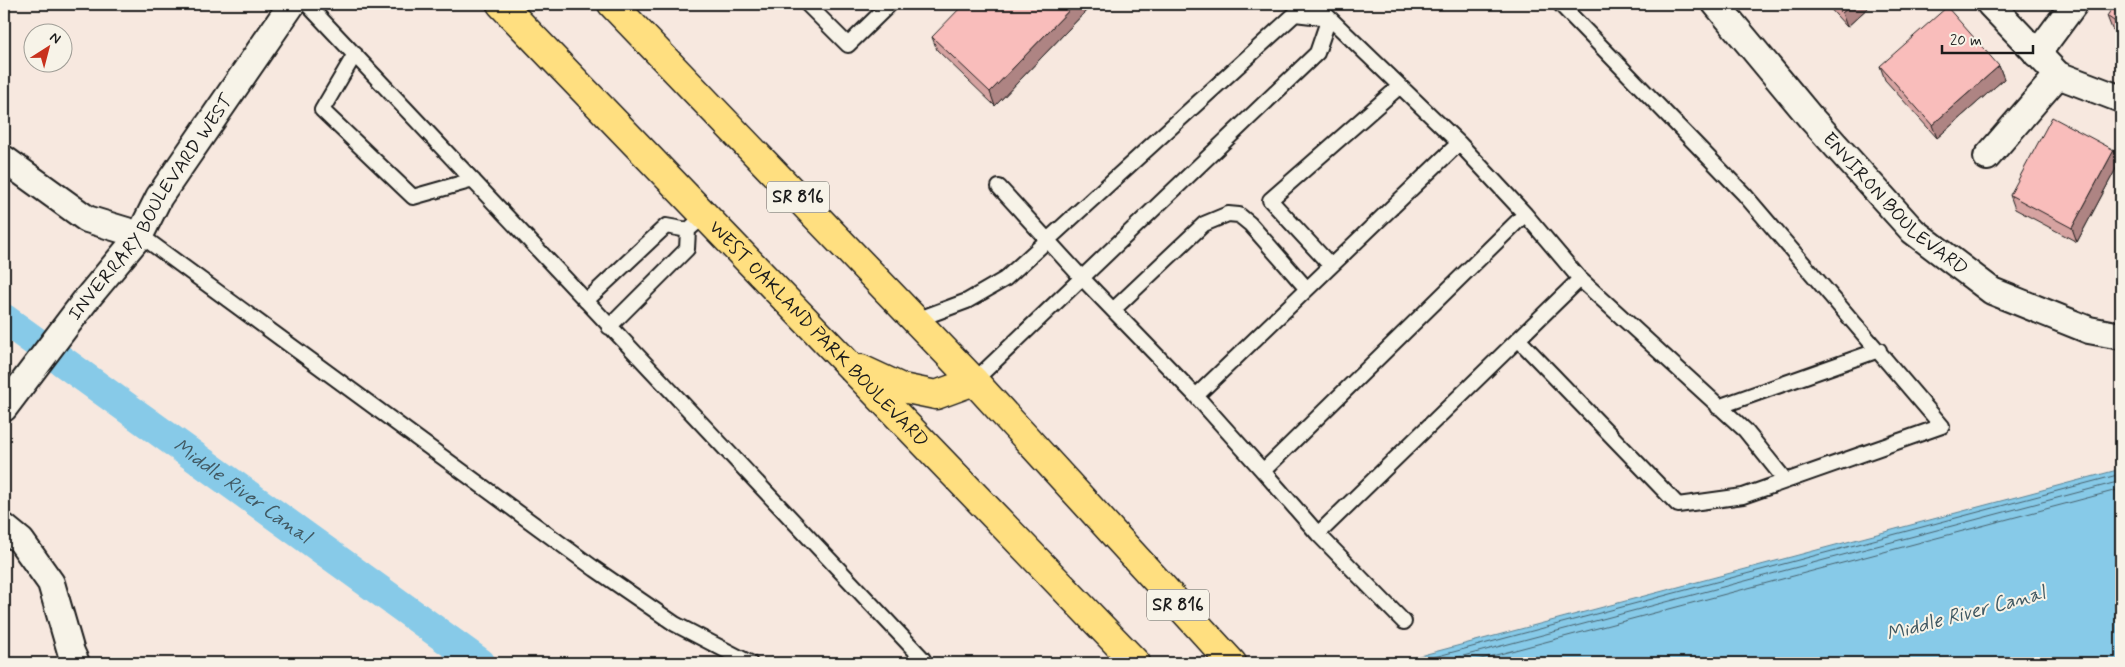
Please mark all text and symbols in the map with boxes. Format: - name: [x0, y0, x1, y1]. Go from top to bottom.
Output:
- north arrow: [22, 22, 72, 72]
- scale bar: [1942, 22, 2034, 54]
- text: N: [46, 28, 64, 48]
- text: 20 m: [1950, 31, 1982, 51]
- street label: INVERRARY BOULEVARD WEST: [62, 88, 239, 325]
- street label: ENVIRON BOULEVARD: [1817, 127, 1973, 281]
- road number: SR 816: [767, 182, 829, 212]
- street label: WEST OAKLAND PARK BOULEVARD: [704, 215, 934, 453]
- water label: Middle River Canal: [168, 432, 317, 551]
- water label: Middle River Canal: [1883, 579, 2050, 648]
- road number: SR 816: [1147, 590, 1209, 620]

